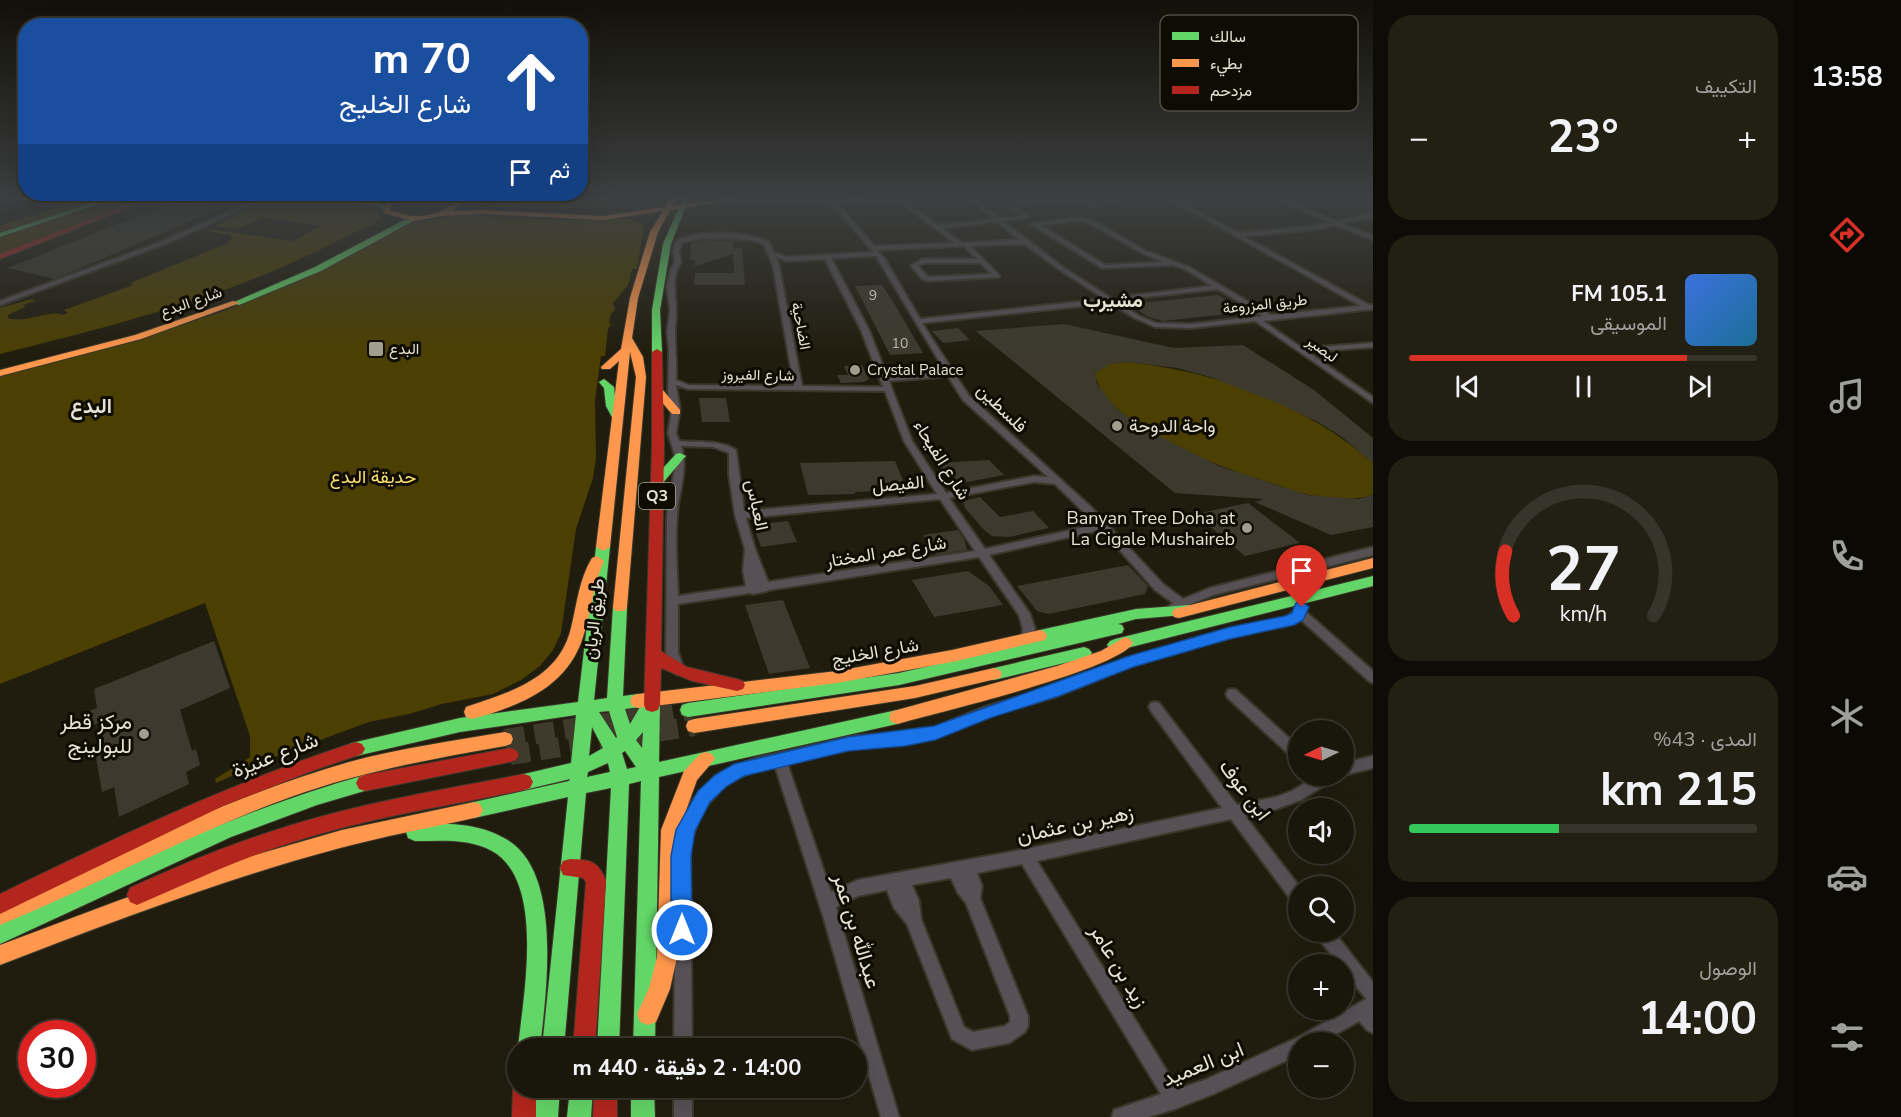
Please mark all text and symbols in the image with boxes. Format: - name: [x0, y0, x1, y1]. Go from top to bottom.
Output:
- legend: [1160, 15, 1358, 111]
- text: سالك: [1210, 26, 1246, 48]
- text: 70 m: [372, 31, 471, 88]
- icon: ahead: [492, 42, 570, 120]
- text: بطيء: [1210, 53, 1242, 77]
- text: 13:58: [1811, 59, 1883, 96]
- text: التكييف: [1695, 73, 1757, 100]
- text: مزدحم: [1210, 80, 1252, 102]
- text: شارع الخليج: [339, 86, 471, 123]
- text: 23°: [1547, 107, 1619, 168]
- text: −: [1409, 116, 1429, 161]
- text: +: [1737, 116, 1757, 161]
- icon: arrive: [504, 156, 537, 189]
- text: ثم: [549, 156, 570, 186]
- icon: directions: [1826, 214, 1868, 256]
- text: 105.1 FM: [1571, 279, 1667, 309]
- street label: شارع البدع: [157, 282, 225, 323]
- house number: 9: [869, 286, 877, 305]
- district label: مشيرب: [1083, 287, 1143, 314]
- street label: طريق المزروعة: [1222, 290, 1308, 318]
- street label: الضاحية: [787, 301, 815, 351]
- text: الموسيقى: [1590, 310, 1667, 337]
- street label: لبصير: [1301, 330, 1342, 367]
- house number: 10: [892, 334, 908, 353]
- place label: البدع: [389, 339, 419, 360]
- marker: البدع: [367, 340, 385, 358]
- place label: Crystal Palace: [867, 360, 963, 380]
- marker: Crystal Palace: [848, 363, 862, 377]
- street label: شارع الفيروز: [721, 364, 795, 387]
- icon: previous: [1451, 370, 1484, 403]
- icon: pause: [1567, 370, 1600, 403]
- icon: next: [1683, 370, 1716, 403]
- icon: music: [1826, 375, 1868, 417]
- street label: فلسطين: [972, 378, 1032, 438]
- district label: البدع: [70, 393, 112, 420]
- place label: واحة الدوحة: [1129, 414, 1216, 438]
- street label: شارع الفيحاء: [908, 415, 976, 505]
- marker: واحة الدوحة: [1110, 419, 1124, 433]
- park label: حديقة البدع: [330, 465, 416, 489]
- street label: الفيصل: [871, 470, 925, 498]
- street label: العباس: [740, 477, 774, 533]
- road number: Q3: [639, 483, 675, 509]
- place label: Banyan Tree Doha at La Cigale Mushaireb: [1067, 506, 1236, 551]
- marker: Banyan Tree Doha at La Cigale Mushaireb: [1240, 521, 1254, 535]
- text: 27: [1546, 527, 1620, 612]
- street label: شارع عمر المختار: [823, 531, 948, 574]
- icon: phone: [1826, 535, 1868, 577]
- pin: [1276, 545, 1327, 607]
- icon: arrive: [1285, 554, 1318, 587]
- street label: طريق الريان: [578, 577, 610, 661]
- text: km/h: [1559, 599, 1607, 629]
- street label: شارع الخليج: [830, 633, 920, 671]
- icon: climate: [1826, 695, 1868, 737]
- place label: مركز قطر للبولينج: [59, 708, 132, 760]
- north arrow: [1288, 720, 1354, 786]
- map controls: [1288, 720, 1354, 1098]
- street label: شارع عنيزة: [228, 726, 322, 784]
- text: المدى · 43%: [1653, 726, 1757, 753]
- marker: مركز قطر للبولينج: [137, 727, 151, 741]
- street label: ابن عوف: [1213, 754, 1277, 826]
- text: 215 km: [1600, 760, 1757, 821]
- street label: زهير بن عثمان: [1014, 798, 1136, 850]
- button: sound: [1288, 798, 1354, 864]
- icon: car: [1826, 856, 1868, 898]
- street label: عبدالله بن عمر: [826, 869, 888, 992]
- button: search: [1288, 876, 1354, 942]
- position arrow: [650, 898, 714, 962]
- street label: زيد بن عامر: [1083, 918, 1155, 1013]
- button: +: [1288, 954, 1354, 1020]
- text: الوصول: [1699, 955, 1757, 982]
- text: 14:00: [1638, 989, 1757, 1050]
- icon: filters: [1826, 1016, 1868, 1058]
- speed limit sign: 30: [18, 1020, 96, 1098]
- button: −: [1288, 1032, 1354, 1098]
- street label: ابن العميد: [1158, 1035, 1248, 1093]
- text: 14:00 · 2 دقيقة · 440 m: [573, 1053, 801, 1083]

